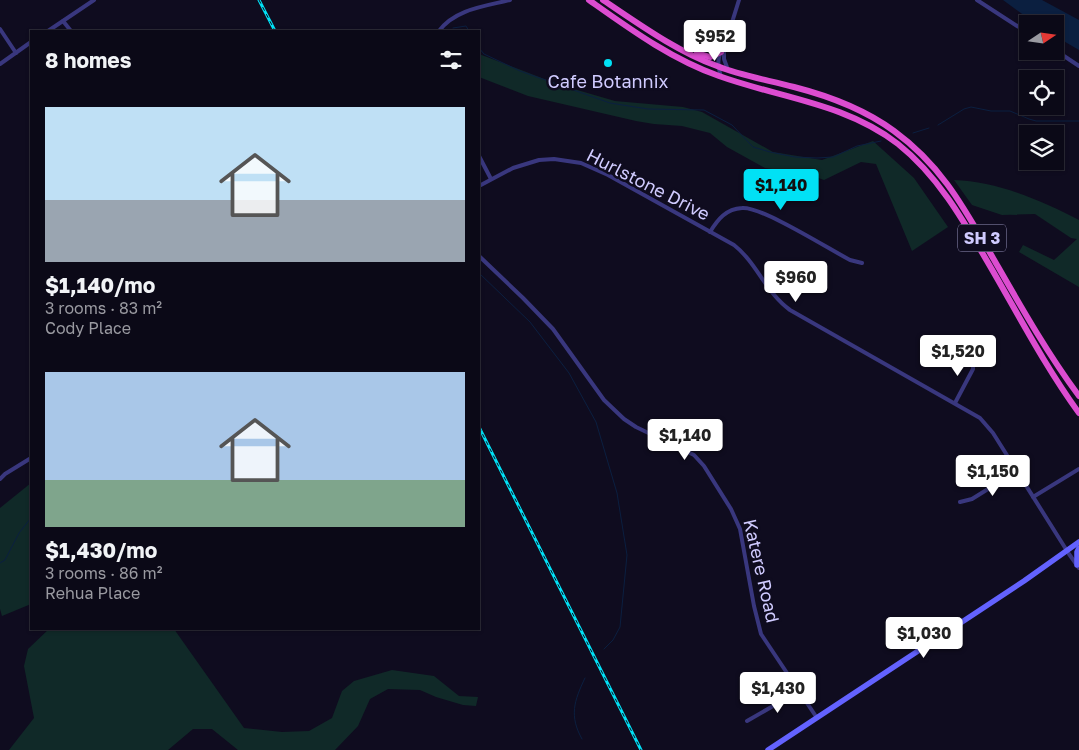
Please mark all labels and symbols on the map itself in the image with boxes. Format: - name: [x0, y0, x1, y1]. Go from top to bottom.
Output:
- north arrow: [1019, 15, 1064, 60]
- pin: $952: [685, 20, 745, 62]
- marker: Cafe Botannix: [602, 57, 614, 69]
- place label: Cafe Botannix: [548, 70, 669, 92]
- street label: Hurlstone Drive: [583, 144, 714, 225]
- pin: $1,140: [740, 168, 822, 211]
- road number: SH 3: [958, 224, 1006, 252]
- pin: $960: [766, 260, 826, 303]
- pin: $1,520: [917, 334, 999, 377]
- pin: $1,140: [644, 418, 726, 461]
- pin: $1,150: [952, 454, 1034, 497]
- street label: Katere Road: [739, 517, 785, 625]
- pin: $1,030: [883, 616, 965, 659]
- pin: $1,430: [737, 672, 819, 714]

